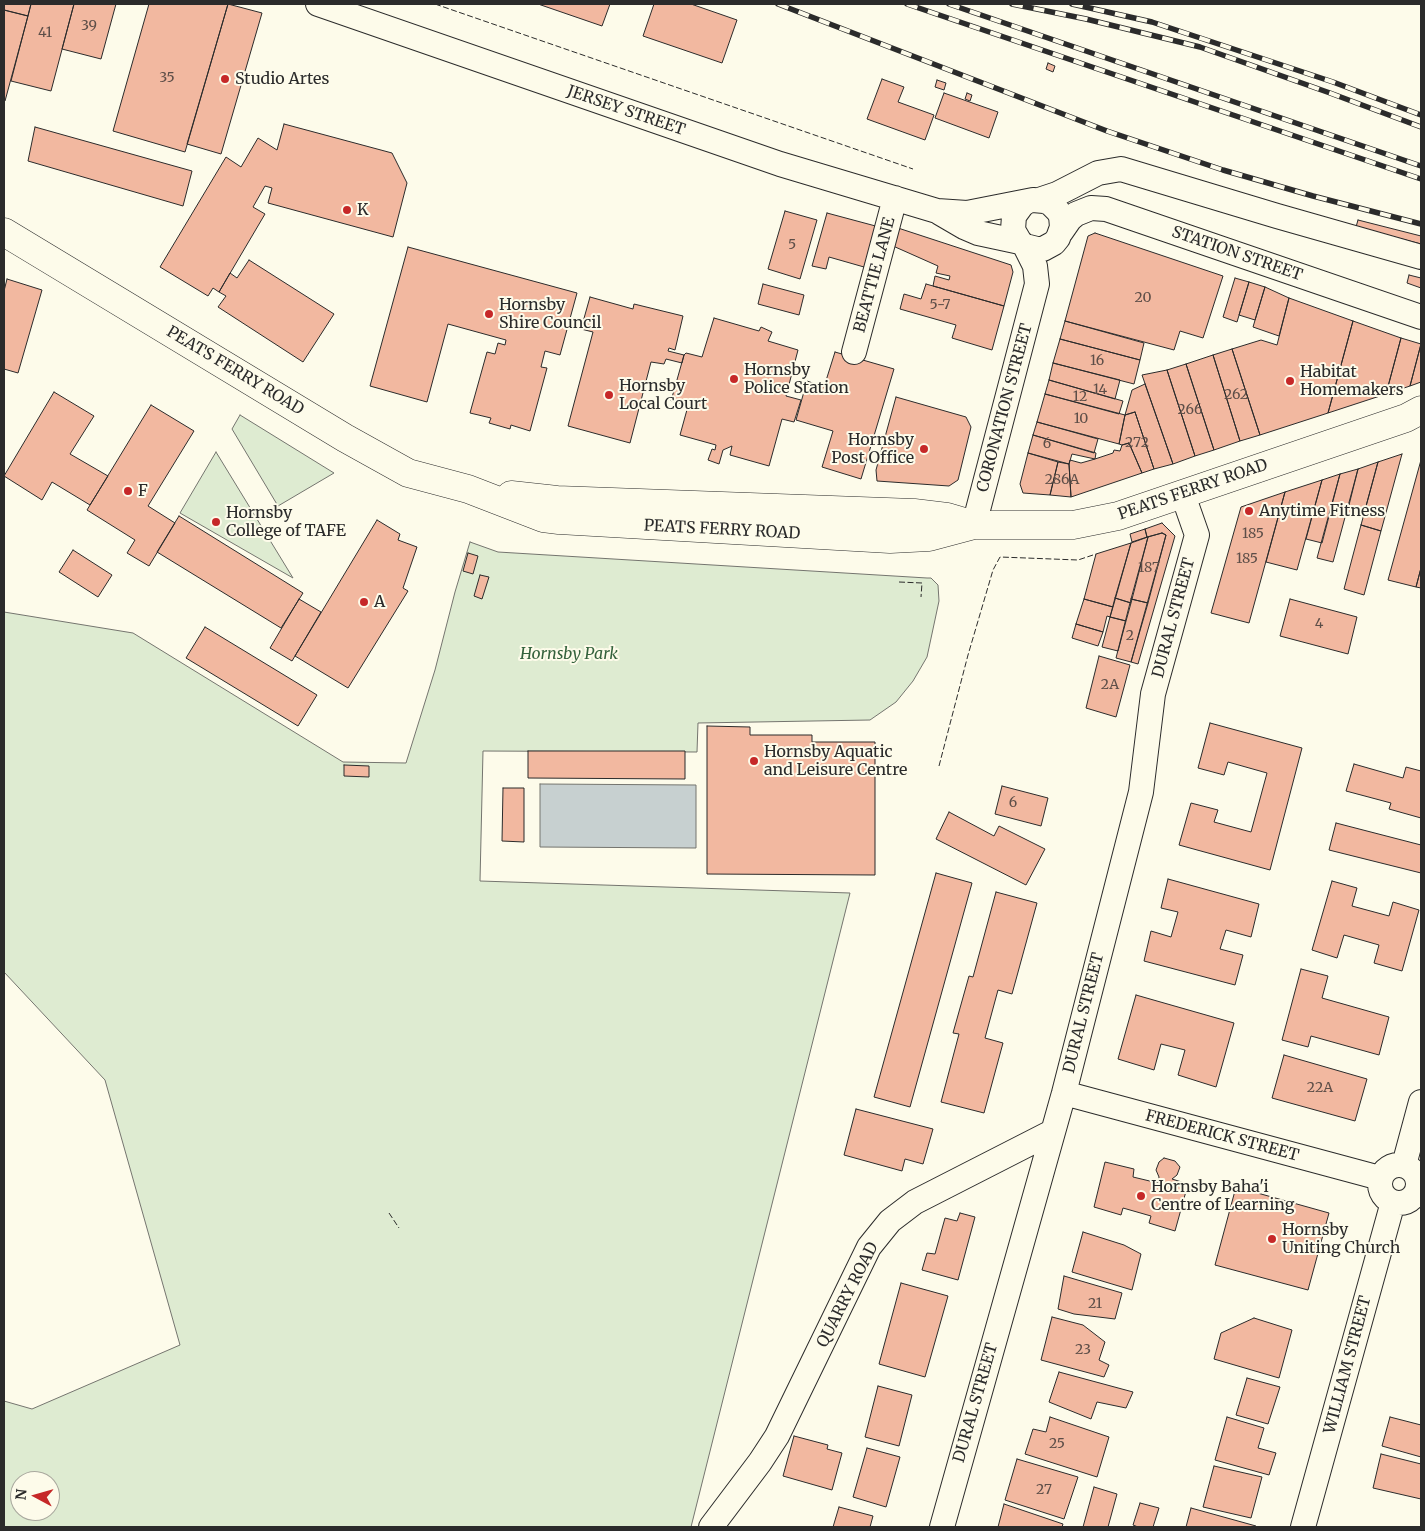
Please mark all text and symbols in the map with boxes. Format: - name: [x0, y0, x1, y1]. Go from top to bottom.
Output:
- house number: 39: [81, 18, 97, 34]
- house number: 41: [38, 25, 52, 41]
- place label: Studio Artes: [235, 69, 329, 89]
- house number: 35: [159, 70, 175, 86]
- marker: Studio Artes: [219, 73, 231, 85]
- street label: JERSEY STREET: [564, 82, 688, 140]
- place label: K: [357, 200, 368, 220]
- marker: K: [341, 204, 353, 216]
- street label: BEATTIE LANE: [850, 215, 900, 335]
- street label: STATION STREET: [1169, 223, 1305, 285]
- house number: 5: [788, 237, 796, 253]
- house number: 20: [1134, 290, 1152, 306]
- place label: Hornsby Shire Council: [499, 295, 601, 333]
- house number: 5-7: [929, 297, 951, 313]
- marker: Hornsby Shire Council: [483, 308, 495, 320]
- street label: PEATS FERRY ROAD: [163, 322, 307, 420]
- street label: CORONATION STREET: [973, 322, 1037, 494]
- house number: 16: [1090, 353, 1104, 369]
- place label: Hornsby Police Station: [744, 360, 849, 398]
- place label: Habitat Homemakers: [1300, 362, 1403, 400]
- marker: Hornsby Police Station: [728, 373, 740, 385]
- marker: Habitat Homemakers: [1284, 375, 1296, 387]
- place label: Hornsby Local Court: [619, 376, 707, 414]
- house number: 14: [1093, 382, 1107, 398]
- house number: 262: [1224, 387, 1248, 403]
- marker: Hornsby Local Court: [603, 389, 615, 401]
- house number: 12: [1073, 389, 1087, 405]
- house number: 266: [1178, 402, 1202, 418]
- house number: 10: [1074, 411, 1088, 427]
- place label: Hornsby Post Office: [831, 430, 914, 468]
- house number: 272: [1125, 435, 1149, 451]
- house number: 6: [1043, 436, 1051, 452]
- marker: Hornsby Post Office: [918, 443, 930, 455]
- street label: PEATS FERRY ROAD: [1116, 455, 1270, 525]
- house number: 286A: [1045, 472, 1079, 488]
- place label: F: [138, 481, 148, 501]
- marker: F: [122, 485, 134, 497]
- place label: Anytime Fitness: [1259, 501, 1385, 521]
- place label: Hornsby College of TAFE: [226, 503, 346, 541]
- marker: Anytime Fitness: [1243, 505, 1255, 517]
- marker: Hornsby College of TAFE: [210, 516, 222, 528]
- street label: PEATS FERRY ROAD: [643, 516, 801, 544]
- house number: 185: [1242, 526, 1264, 542]
- house number: 185: [1236, 551, 1258, 567]
- street label: DURAL STREET: [1149, 556, 1199, 680]
- house number: 187: [1138, 560, 1160, 576]
- place label: A: [374, 592, 385, 612]
- marker: A: [358, 596, 370, 608]
- house number: 4: [1315, 616, 1323, 632]
- house number: 2: [1126, 628, 1134, 644]
- park label: Hornsby Park: [520, 644, 618, 664]
- house number: 2A: [1101, 677, 1119, 693]
- place label: Hornsby Aquatic and Leisure Centre: [764, 742, 907, 780]
- marker: Hornsby Aquatic and Leisure Centre: [748, 755, 760, 767]
- house number: 6: [1009, 795, 1017, 811]
- street label: DURAL STREET: [1060, 951, 1108, 1075]
- house number: 22A: [1307, 1080, 1333, 1096]
- street label: FREDERICK STREET: [1143, 1106, 1301, 1166]
- place label: Hornsby Baha'i Centre of Learning: [1151, 1177, 1294, 1215]
- marker: Hornsby Baha'i Centre of Learning: [1135, 1190, 1147, 1202]
- place label: Hornsby Uniting Church: [1282, 1220, 1400, 1258]
- marker: Hornsby Uniting Church: [1266, 1233, 1278, 1245]
- street label: QUARRY ROAD: [813, 1239, 883, 1351]
- street label: WILLIAM STREET: [1320, 1294, 1376, 1436]
- house number: 21: [1088, 1296, 1102, 1312]
- street label: DURAL STREET: [950, 1341, 1002, 1465]
- house number: 23: [1075, 1342, 1091, 1358]
- house number: 25: [1049, 1436, 1065, 1452]
- north arrow: [10, 1471, 60, 1521]
- house number: 27: [1036, 1482, 1052, 1498]
- text: N: [12, 1488, 31, 1501]

